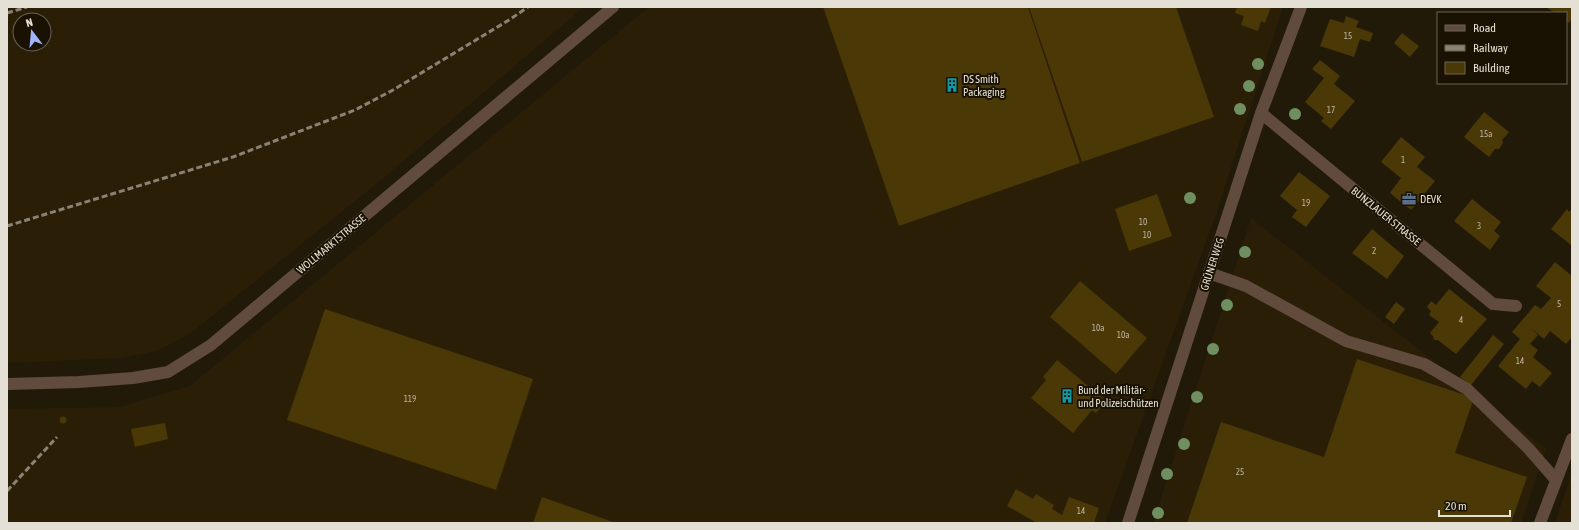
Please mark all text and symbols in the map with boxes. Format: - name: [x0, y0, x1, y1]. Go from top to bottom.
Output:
- north arrow: [12, 12, 52, 52]
- legend: [1437, 12, 1567, 84]
- text: N: [24, 16, 34, 29]
- text: Road: [1473, 21, 1496, 35]
- house number: 15: [1344, 31, 1352, 41]
- text: Railway: [1473, 41, 1508, 55]
- text: Building: [1473, 61, 1511, 75]
- place label: DS Smith Packaging: [963, 73, 1005, 98]
- building icon: DS Smith Packaging: [944, 77, 960, 93]
- house number: 17: [1327, 105, 1335, 115]
- house number: 15a: [1480, 129, 1492, 139]
- house number: 1: [1401, 155, 1405, 165]
- street label: BUNZLAUER STRASSE: [1349, 185, 1423, 248]
- office icon: DEVK: [1401, 191, 1417, 207]
- place label: DEVK: [1420, 193, 1442, 205]
- house number: 19: [1302, 198, 1310, 208]
- street label: WOLLMARKTSTRASSE: [294, 212, 368, 276]
- house number: 10: [1139, 217, 1147, 227]
- house number: 3: [1477, 221, 1481, 231]
- house number: 10: [1143, 230, 1151, 240]
- street label: GRÜNER WEG: [1198, 236, 1226, 292]
- house number: 2: [1372, 246, 1376, 256]
- house number: 5: [1557, 299, 1561, 309]
- house number: 4: [1459, 315, 1463, 325]
- house number: 10a: [1092, 323, 1104, 333]
- house number: 10a: [1117, 330, 1129, 340]
- house number: 14: [1516, 356, 1524, 366]
- place label: Bund der Militär- und Polizeischützen: [1078, 384, 1159, 409]
- building icon: Bund der Militär- und Polizeischützen: [1059, 388, 1075, 404]
- house number: 119: [404, 394, 416, 404]
- house number: 25: [1236, 467, 1244, 477]
- scale bar: [1439, 492, 1510, 518]
- text: 20 m: [1445, 499, 1467, 513]
- house number: 14: [1077, 506, 1085, 516]

